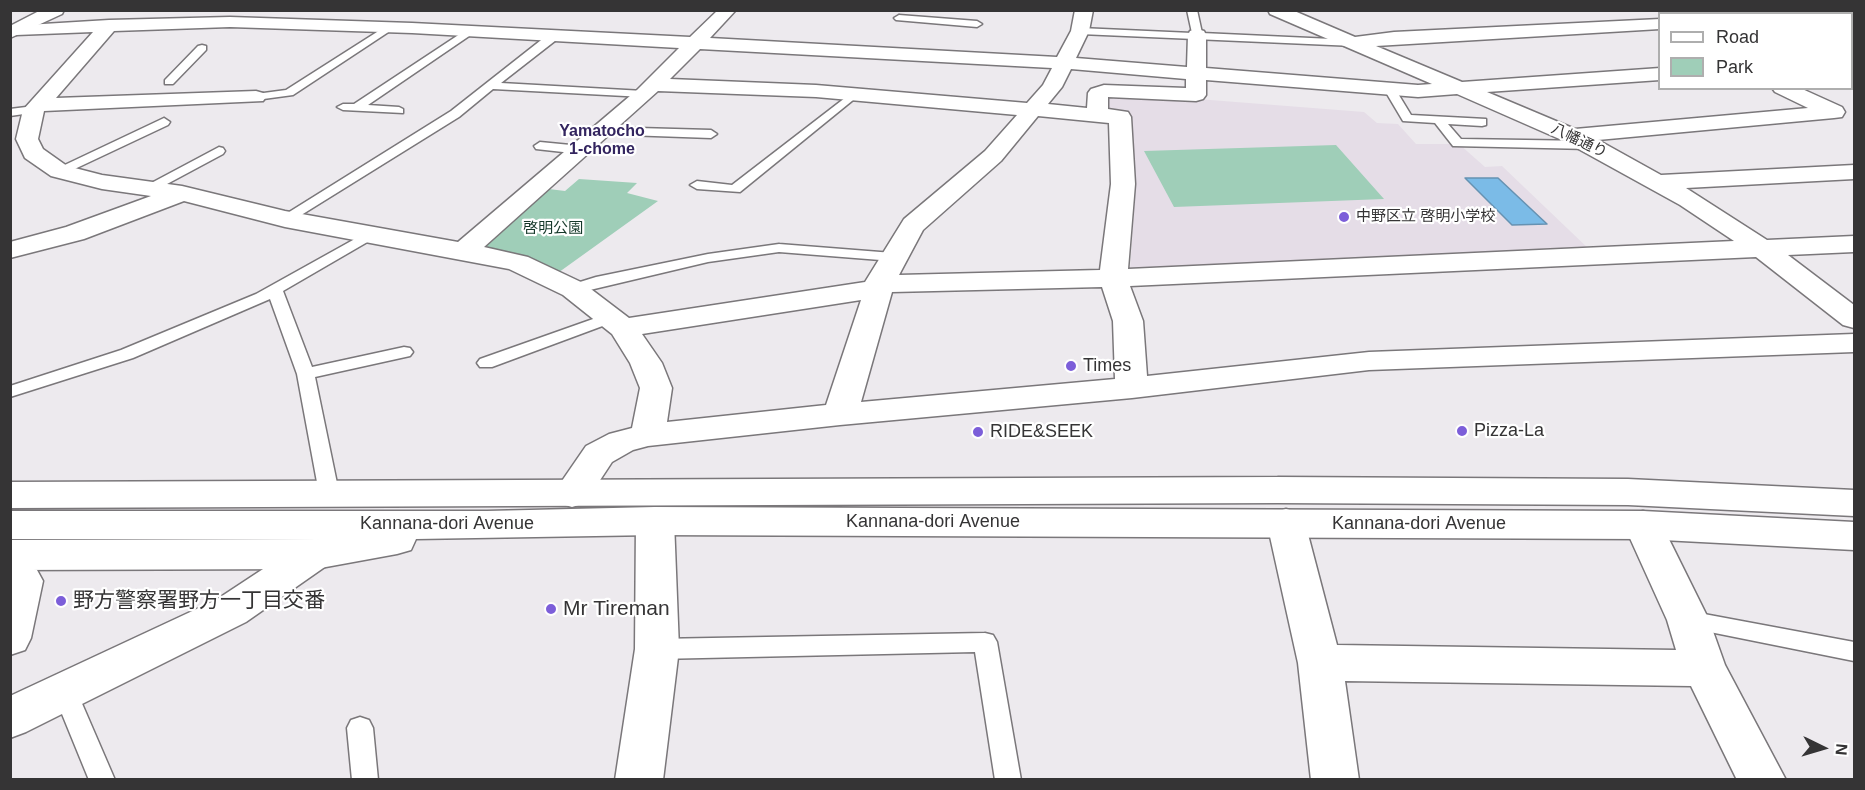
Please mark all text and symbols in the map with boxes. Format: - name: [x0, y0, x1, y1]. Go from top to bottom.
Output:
- legend: [1658, 12, 1853, 90]
- text: Road: [1716, 27, 1759, 47]
- text: Park: [1716, 57, 1753, 77]
- street label: 八幡通り: [1548, 120, 1610, 162]
- district label: Yamatocho 1-chome: [559, 122, 645, 160]
- place label: 中野区立 啓明小学校: [1356, 208, 1495, 226]
- marker: 中野区立 啓明小学校: [1337, 210, 1351, 224]
- park label: 啓明公園: [523, 220, 583, 238]
- place label: Times: [1083, 355, 1131, 377]
- marker: Times: [1064, 359, 1078, 373]
- place label: Pizza-La: [1474, 420, 1544, 442]
- place label: RIDE&SEEK: [990, 421, 1093, 443]
- marker: Pizza-La: [1455, 424, 1469, 438]
- marker: RIDE&SEEK: [971, 425, 985, 439]
- street label: Kannana-dori Avenue: [846, 511, 1020, 533]
- street label: Kannana-dori Avenue: [360, 513, 534, 535]
- street label: Kannana-dori Avenue: [1332, 513, 1506, 535]
- place label: 野方警察署野方一丁目交番: [73, 588, 325, 614]
- marker: 野方警察署野方一丁目交番: [54, 594, 68, 608]
- place label: Mr Tireman: [563, 596, 670, 622]
- marker: Mr Tireman: [544, 602, 558, 616]
- north arrow: [1793, 718, 1853, 778]
- text: N: [1832, 743, 1850, 756]

